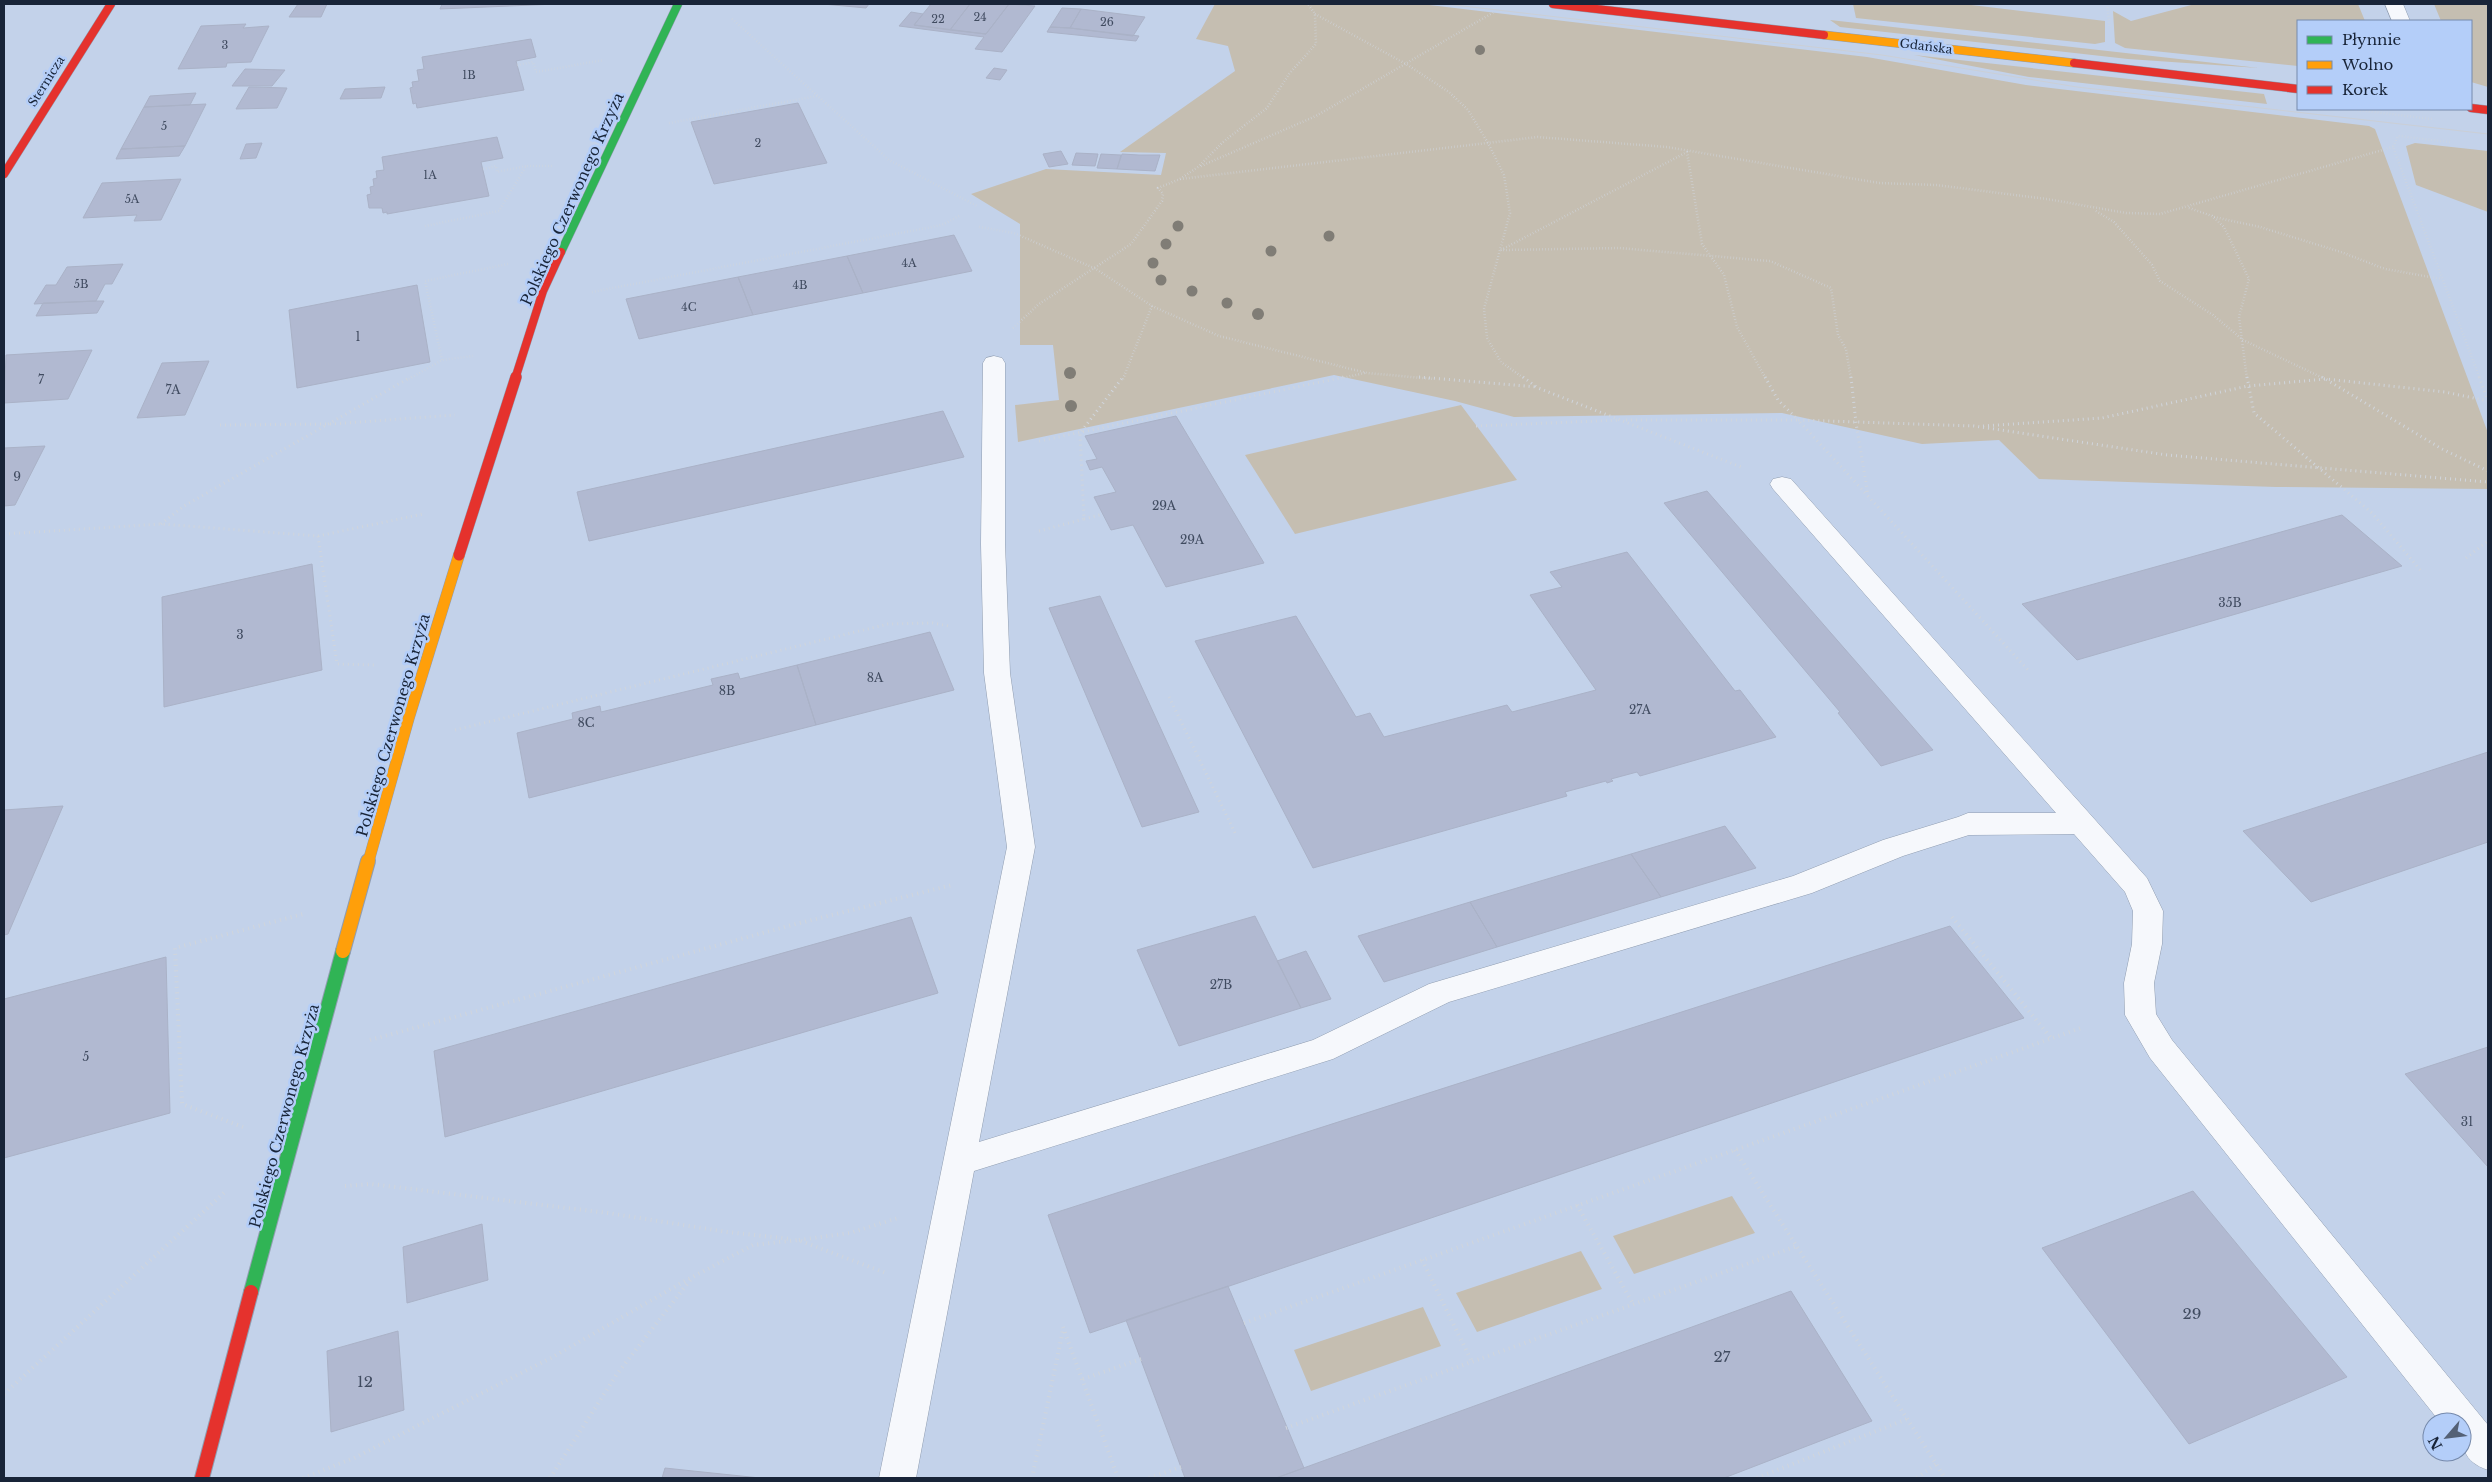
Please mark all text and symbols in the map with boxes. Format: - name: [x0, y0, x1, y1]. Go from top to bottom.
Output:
- house number: 24: [973, 10, 987, 24]
- house number: 22: [931, 12, 945, 26]
- house number: 26: [1100, 15, 1114, 29]
- legend: [2297, 20, 2472, 110]
- text: Płynnie: [2342, 30, 2401, 49]
- street label: Gdańska: [1899, 35, 1954, 57]
- house number: 3: [222, 38, 229, 52]
- street label: Sternicza: [25, 53, 68, 109]
- text: Wolno: [2341, 55, 2393, 74]
- house number: 1B: [462, 68, 476, 82]
- text: Korek: [2342, 80, 2389, 99]
- street label: Polskiego Czerwonego Krzyża: [516, 89, 628, 308]
- house number: 5: [161, 119, 167, 133]
- house number: 2: [755, 136, 762, 150]
- house number: 1A: [423, 168, 437, 182]
- house number: 5A: [125, 192, 140, 206]
- house number: 4A: [902, 256, 917, 270]
- house number: 5B: [74, 277, 88, 291]
- house number: 4B: [793, 278, 807, 292]
- house number: 4C: [681, 300, 697, 314]
- house number: 1: [355, 329, 361, 344]
- house number: 7: [38, 372, 45, 387]
- house number: 7A: [166, 382, 181, 397]
- house number: 9: [13, 469, 21, 484]
- house number: 29A: [1152, 498, 1177, 513]
- house number: 29A: [1180, 532, 1205, 547]
- house number: 35B: [2218, 595, 2242, 610]
- street label: Polskiego Czerwonego Krzyża: [352, 611, 434, 839]
- house number: 3: [236, 627, 244, 642]
- house number: 8A: [867, 670, 884, 685]
- house number: 8B: [719, 683, 735, 698]
- house number: 27A: [1629, 702, 1652, 717]
- house number: 8C: [578, 715, 594, 730]
- house number: 27B: [1210, 977, 1232, 992]
- street label: Polskiego Czerwonego Krzyża: [245, 1001, 323, 1230]
- house number: 5: [83, 1049, 90, 1064]
- house number: 31: [2461, 1114, 2473, 1129]
- house number: 29: [2183, 1304, 2201, 1323]
- house number: 27: [1714, 1347, 1731, 1366]
- house number: 12: [357, 1372, 373, 1391]
- north arrow: [2422, 1412, 2472, 1462]
- text: N: [2424, 1433, 2447, 1453]

